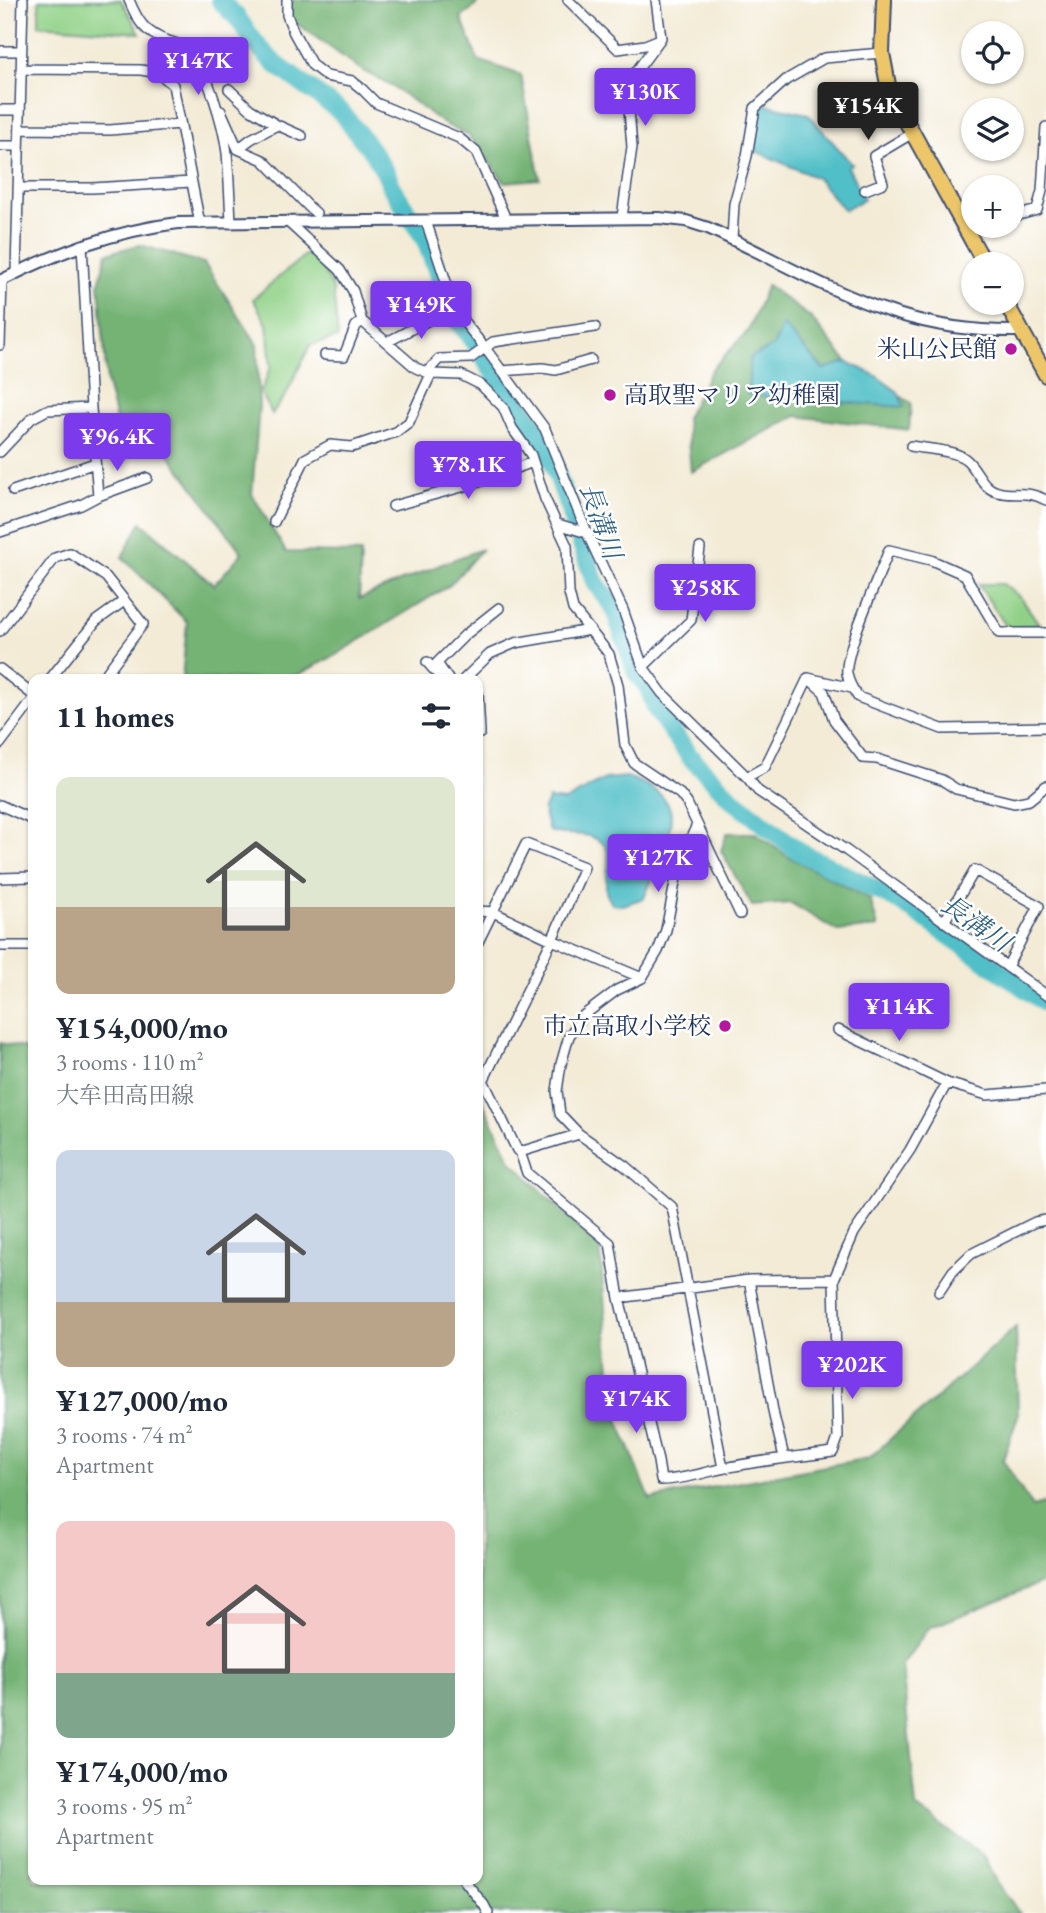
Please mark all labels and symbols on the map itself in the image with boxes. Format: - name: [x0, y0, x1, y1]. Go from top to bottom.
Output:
- pin: ¥147K: [149, 38, 247, 97]
- pin: ¥130K: [596, 68, 694, 128]
- pin: ¥154K: [819, 82, 917, 142]
- pin: ¥149K: [372, 282, 470, 341]
- place label: 米山公民館: [877, 333, 997, 364]
- marker: 米山公民館: [1003, 341, 1019, 357]
- place label: 高取聖マリア幼稚園: [624, 379, 840, 410]
- marker: 高取聖マリア幼稚園: [602, 387, 618, 403]
- pin: ¥96.4K: [60, 414, 174, 473]
- pin: ¥78.1K: [411, 442, 525, 501]
- water label: 長溝川: [572, 479, 631, 566]
- pin: ¥258K: [656, 564, 754, 624]
- pin: ¥127K: [609, 834, 707, 894]
- water label: 長溝川: [934, 887, 1020, 961]
- pin: ¥114K: [850, 984, 948, 1043]
- place label: 市立高取小学校: [543, 1010, 711, 1041]
- marker: 市立高取小学校: [717, 1018, 733, 1034]
- pin: ¥202K: [803, 1342, 901, 1401]
- pin: ¥174K: [587, 1376, 685, 1435]

